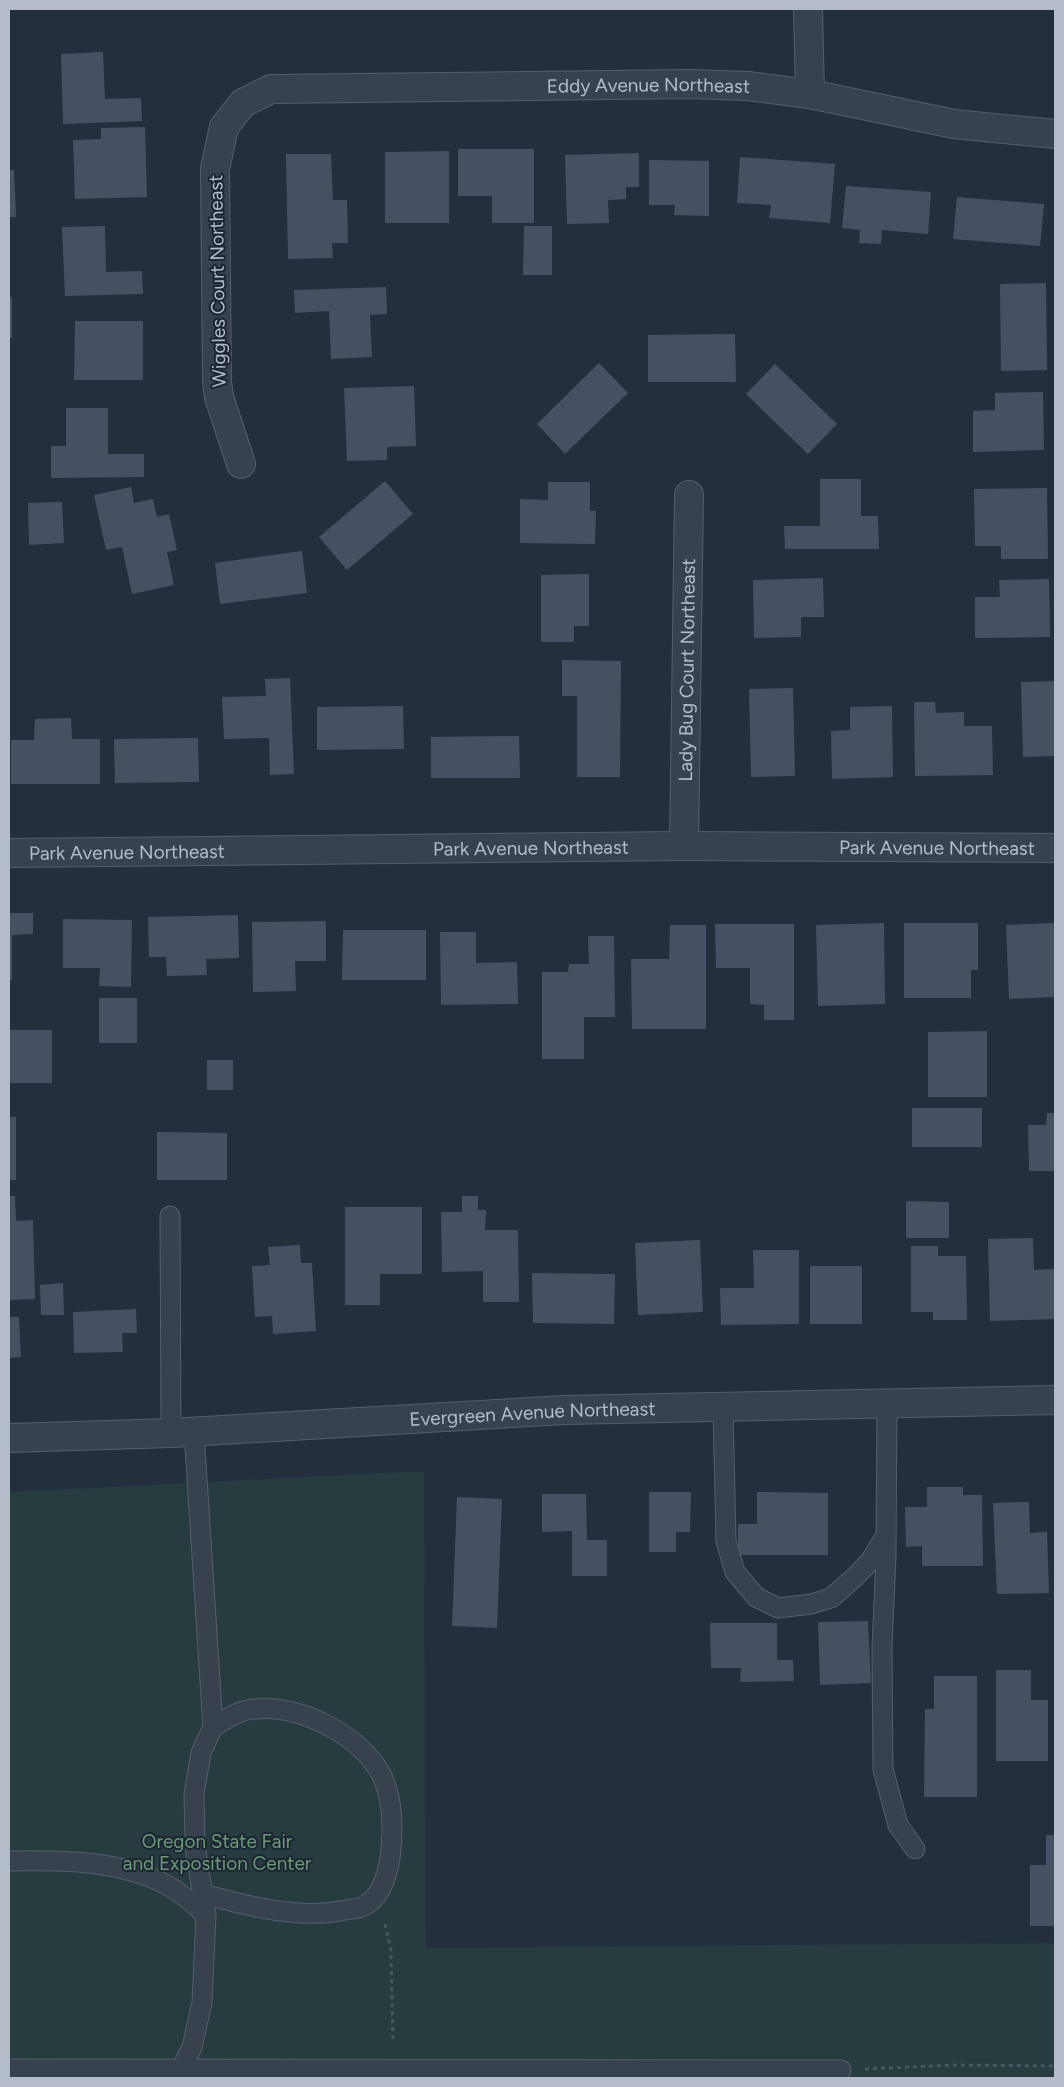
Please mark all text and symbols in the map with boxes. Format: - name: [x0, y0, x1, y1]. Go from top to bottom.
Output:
- street label: Eddy Avenue Northeast: [547, 73, 750, 98]
- street label: Wiggles Court Northeast: [204, 174, 231, 388]
- street label: Lady Bug Court Northeast: [674, 558, 700, 782]
- street label: Park Avenue Northeast: [433, 836, 629, 861]
- street label: Park Avenue Northeast: [839, 836, 1035, 860]
- street label: Park Avenue Northeast: [29, 840, 225, 865]
- street label: Evergreen Avenue Northeast: [409, 1397, 656, 1431]
- park label: Oregon State Fair and Exposition Center: [123, 1830, 312, 1875]

